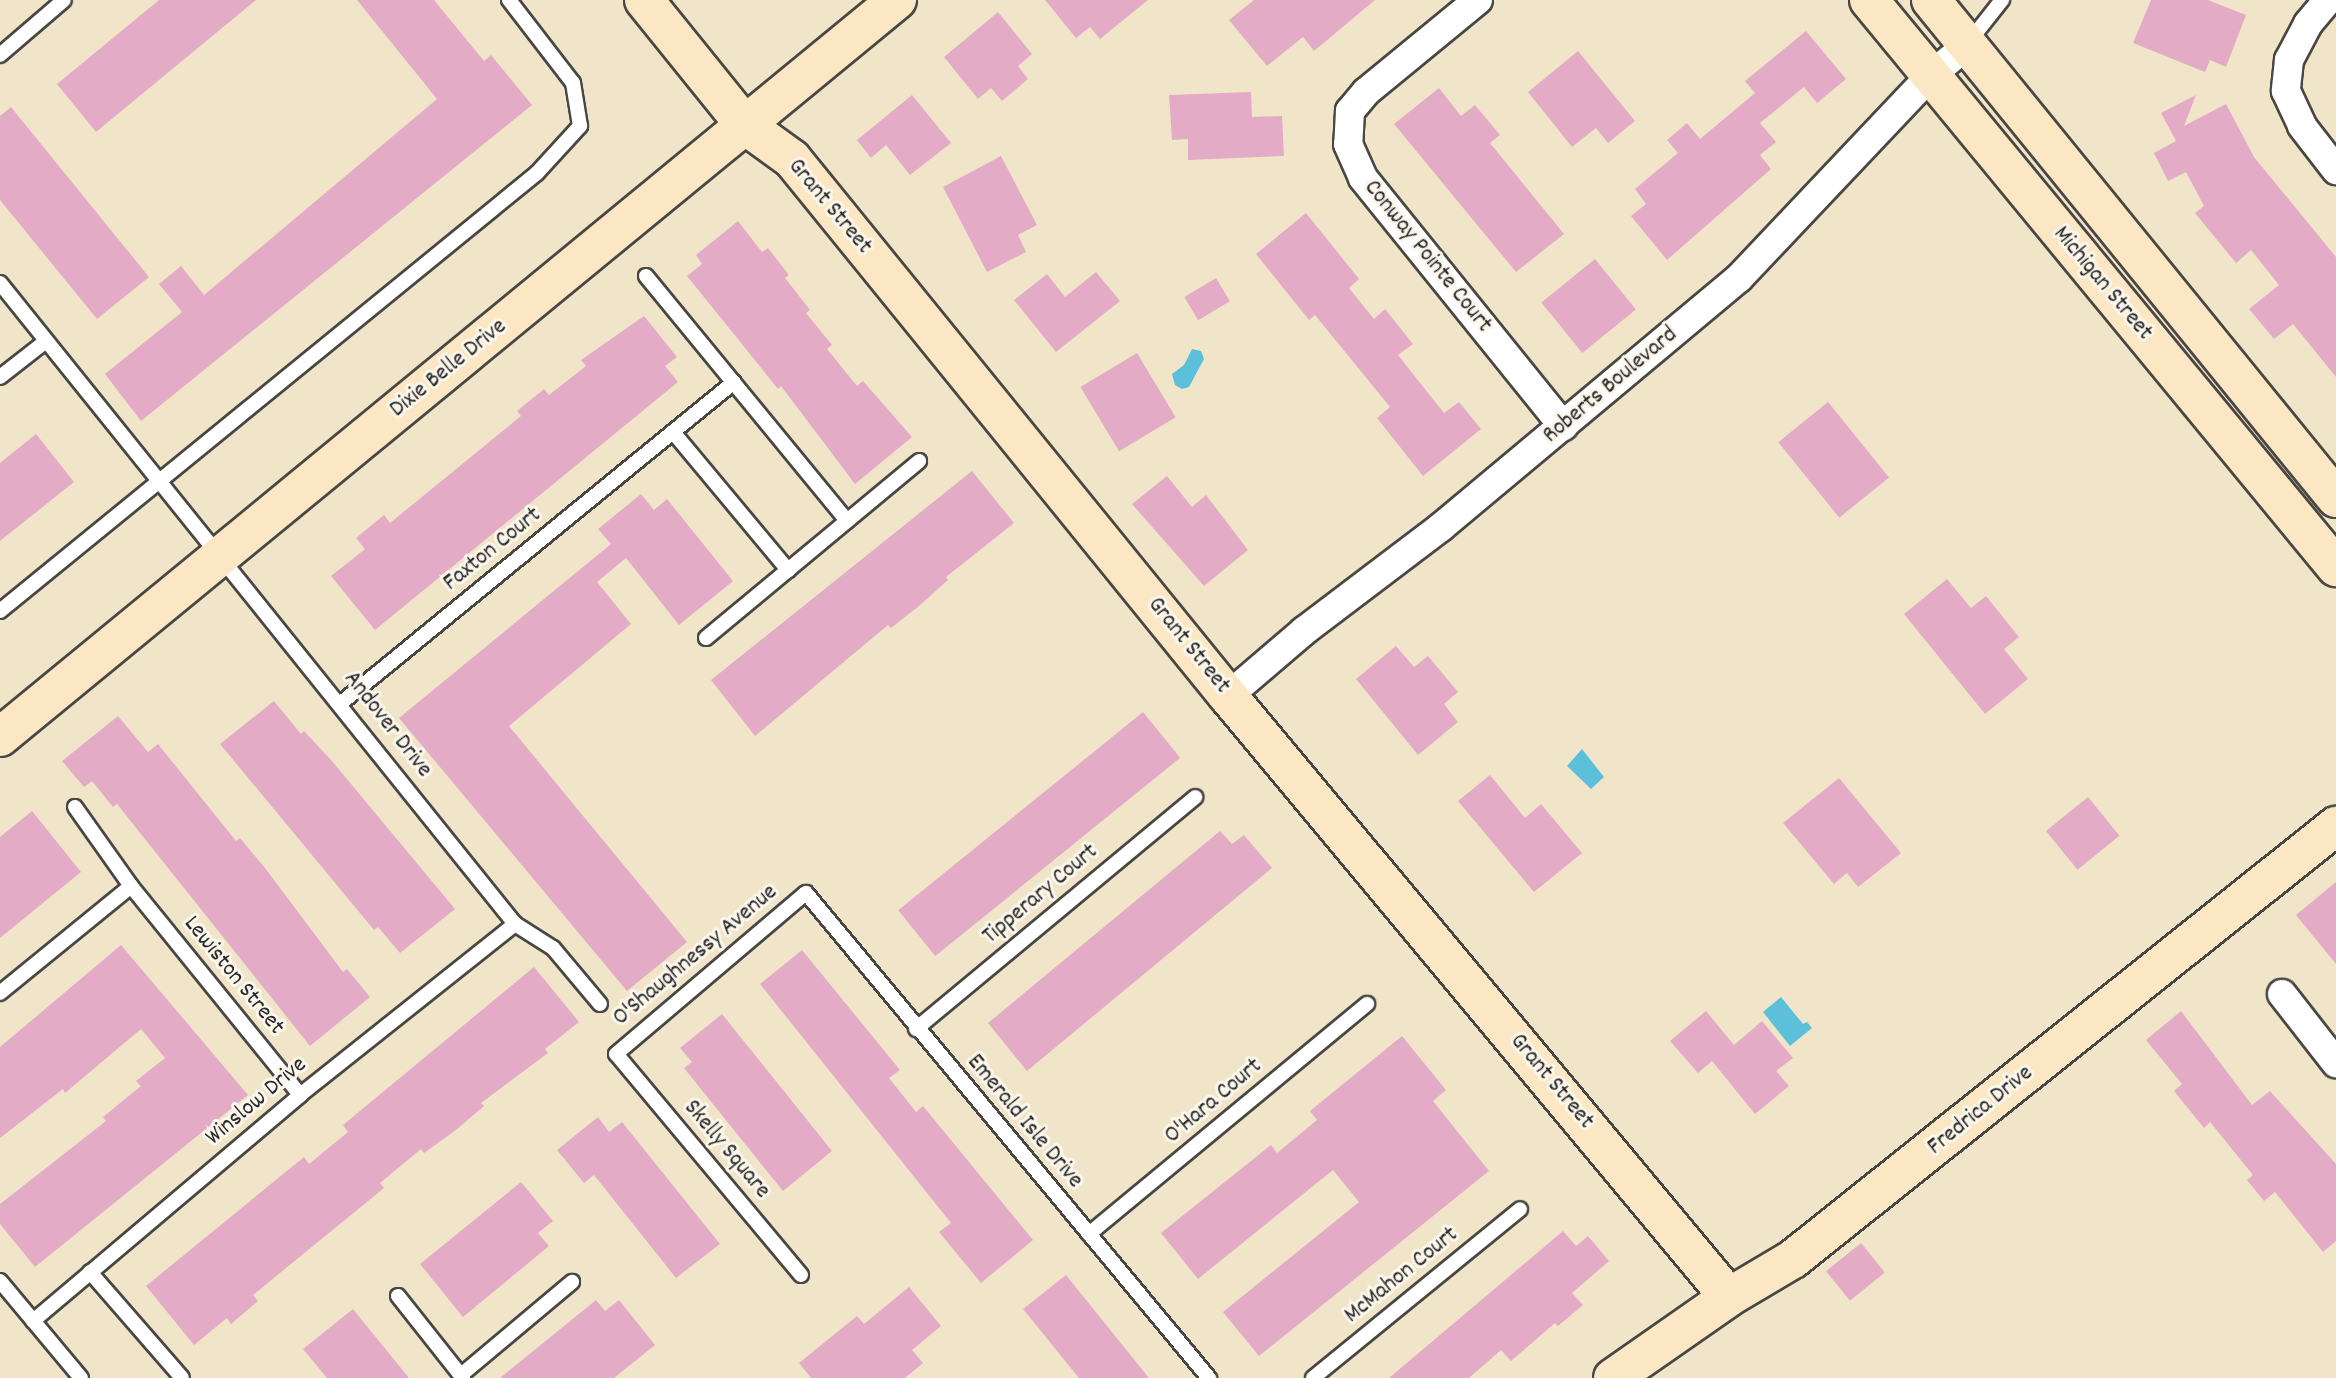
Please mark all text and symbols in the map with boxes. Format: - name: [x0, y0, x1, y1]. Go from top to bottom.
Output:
- street label: Grant Street: [781, 153, 877, 261]
- street label: Conway Pointe Court: [1357, 175, 1497, 339]
- street label: Michigan Street: [2046, 221, 2158, 347]
- street label: Dixie Belle Drive: [385, 313, 513, 425]
- street label: Roberts Boulevard: [1538, 321, 1684, 451]
- street label: Faxton Court: [438, 502, 548, 598]
- street label: Grant Street: [1140, 592, 1236, 700]
- street label: Andover Drive: [336, 666, 438, 784]
- street label: Tipperary Court: [978, 838, 1104, 952]
- street label: O'Shaughnessy Avenue: [608, 879, 784, 1033]
- street label: Lewiston Street: [176, 911, 290, 1041]
- street label: Grant Street: [1503, 1028, 1599, 1136]
- street label: Emerald Isle Drive: [960, 1049, 1088, 1195]
- street label: Winslow Drive: [201, 1051, 313, 1153]
- street label: O'Hara Court: [1159, 1053, 1269, 1151]
- street label: Fredrica Drive: [1922, 1060, 2040, 1162]
- street label: Skelly Square: [676, 1095, 776, 1205]
- street label: McMahon Court: [1339, 1221, 1465, 1331]

